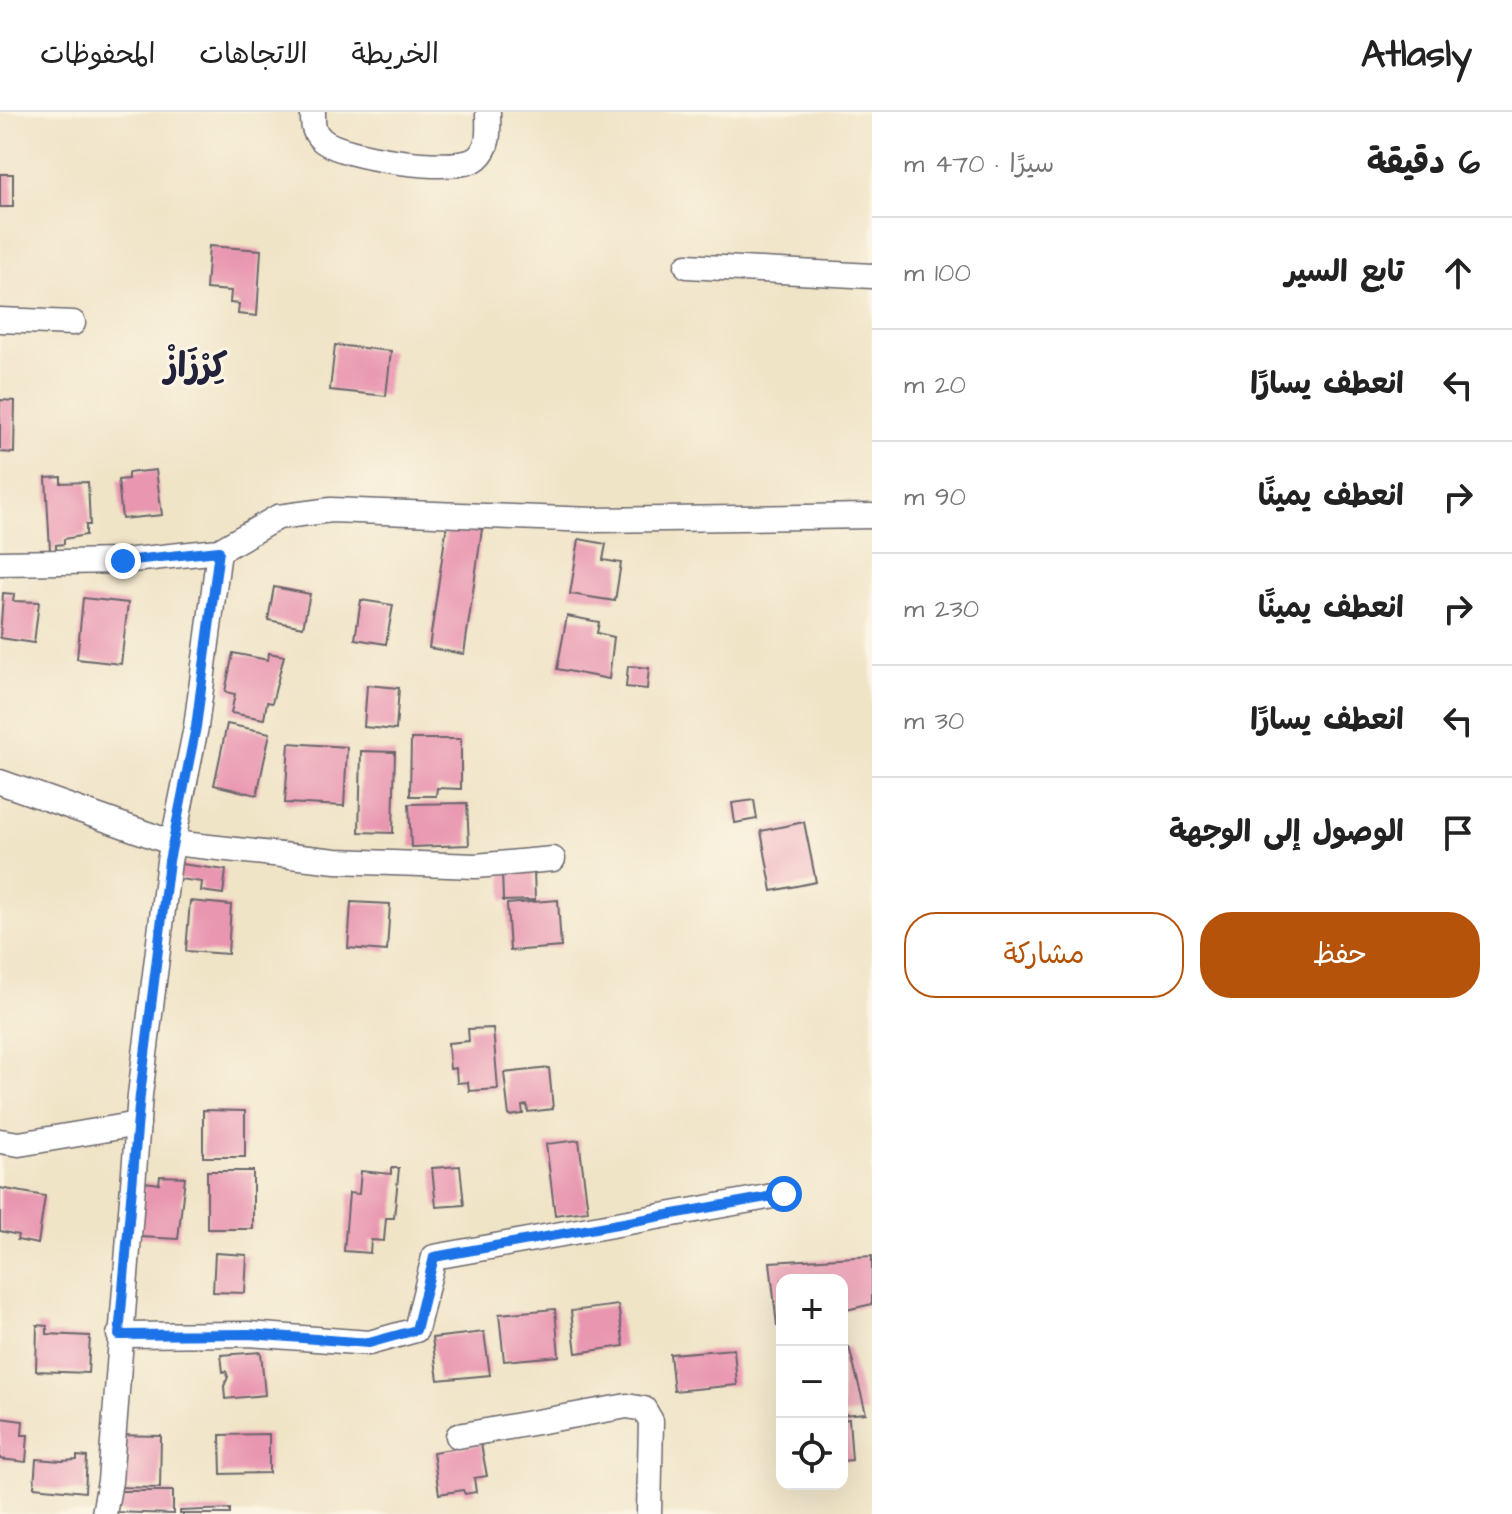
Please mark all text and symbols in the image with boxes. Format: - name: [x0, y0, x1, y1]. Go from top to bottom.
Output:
- text: Atlasly: [1361, 29, 1472, 81]
- text: المحفوظات: [40, 35, 155, 74]
- text: الاتجاهات: [199, 35, 307, 74]
- text: الخريطة: [351, 35, 439, 74]
- text: 6 دقيقة: [1367, 139, 1480, 187]
- text: سيرًا · 470 m: [904, 146, 1055, 182]
- text: تابع السير: [1285, 251, 1404, 293]
- icon: ahead: [1436, 251, 1480, 295]
- text: 100 m: [904, 255, 971, 291]
- district label: كِرْزَازْ: [162, 343, 228, 391]
- text: انعطف يسارًا: [1250, 363, 1404, 405]
- icon: left: [1436, 363, 1480, 407]
- text: 20 m: [904, 367, 966, 403]
- text: انعطف يمينًا: [1258, 475, 1404, 517]
- icon: right: [1436, 475, 1480, 519]
- text: 90 m: [904, 479, 966, 515]
- route end: [105, 543, 141, 579]
- text: انعطف يمينًا: [1258, 587, 1404, 629]
- icon: right: [1436, 587, 1480, 631]
- text: 230 m: [904, 591, 979, 627]
- text: انعطف يسارًا: [1250, 699, 1404, 741]
- icon: left: [1436, 699, 1480, 743]
- text: 30 m: [904, 703, 964, 739]
- text: الوصول إلى الوجهة: [1169, 811, 1404, 853]
- icon: arrive: [1436, 811, 1480, 855]
- button: مشاركة: [904, 912, 1184, 998]
- button: حفظ: [1200, 912, 1480, 998]
- route start: [766, 1176, 802, 1212]
- map controls: [776, 1274, 848, 1490]
- button: +: [776, 1274, 848, 1346]
- button: −: [776, 1346, 848, 1418]
- button: locate: [776, 1418, 848, 1490]

